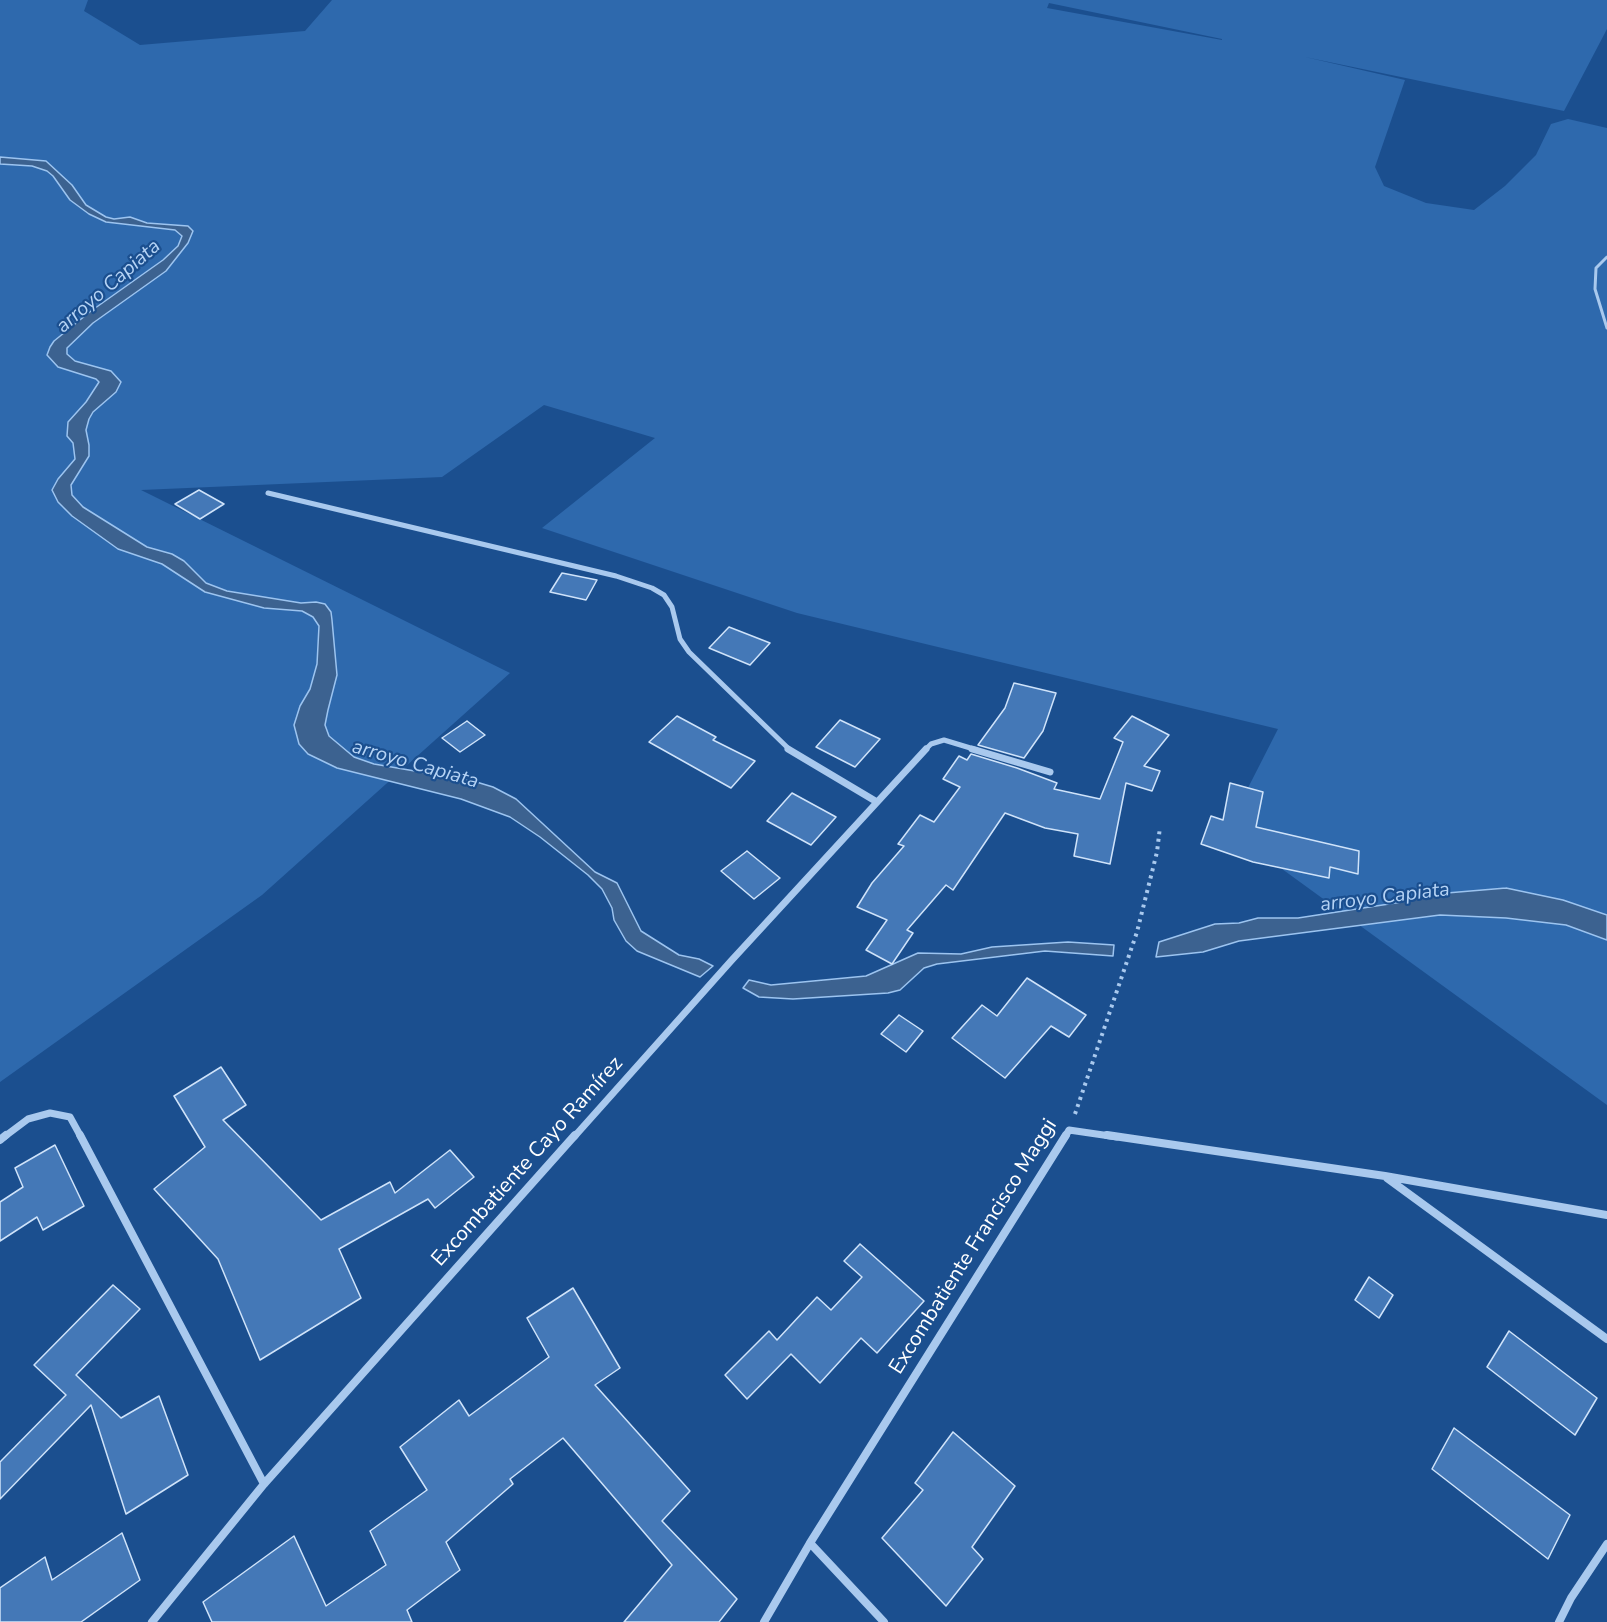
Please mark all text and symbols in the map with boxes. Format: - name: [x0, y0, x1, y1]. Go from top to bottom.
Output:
- water label: arroyo Capiata: [52, 235, 166, 339]
- water label: arroyo Capiata: [349, 735, 481, 795]
- water label: arroyo Capiata: [1319, 878, 1451, 918]
- street label: Excombatiente Cayo Ramírez: [427, 1052, 629, 1272]
- street label: Excombatiente Francisco Maggi: [885, 1115, 1063, 1379]

